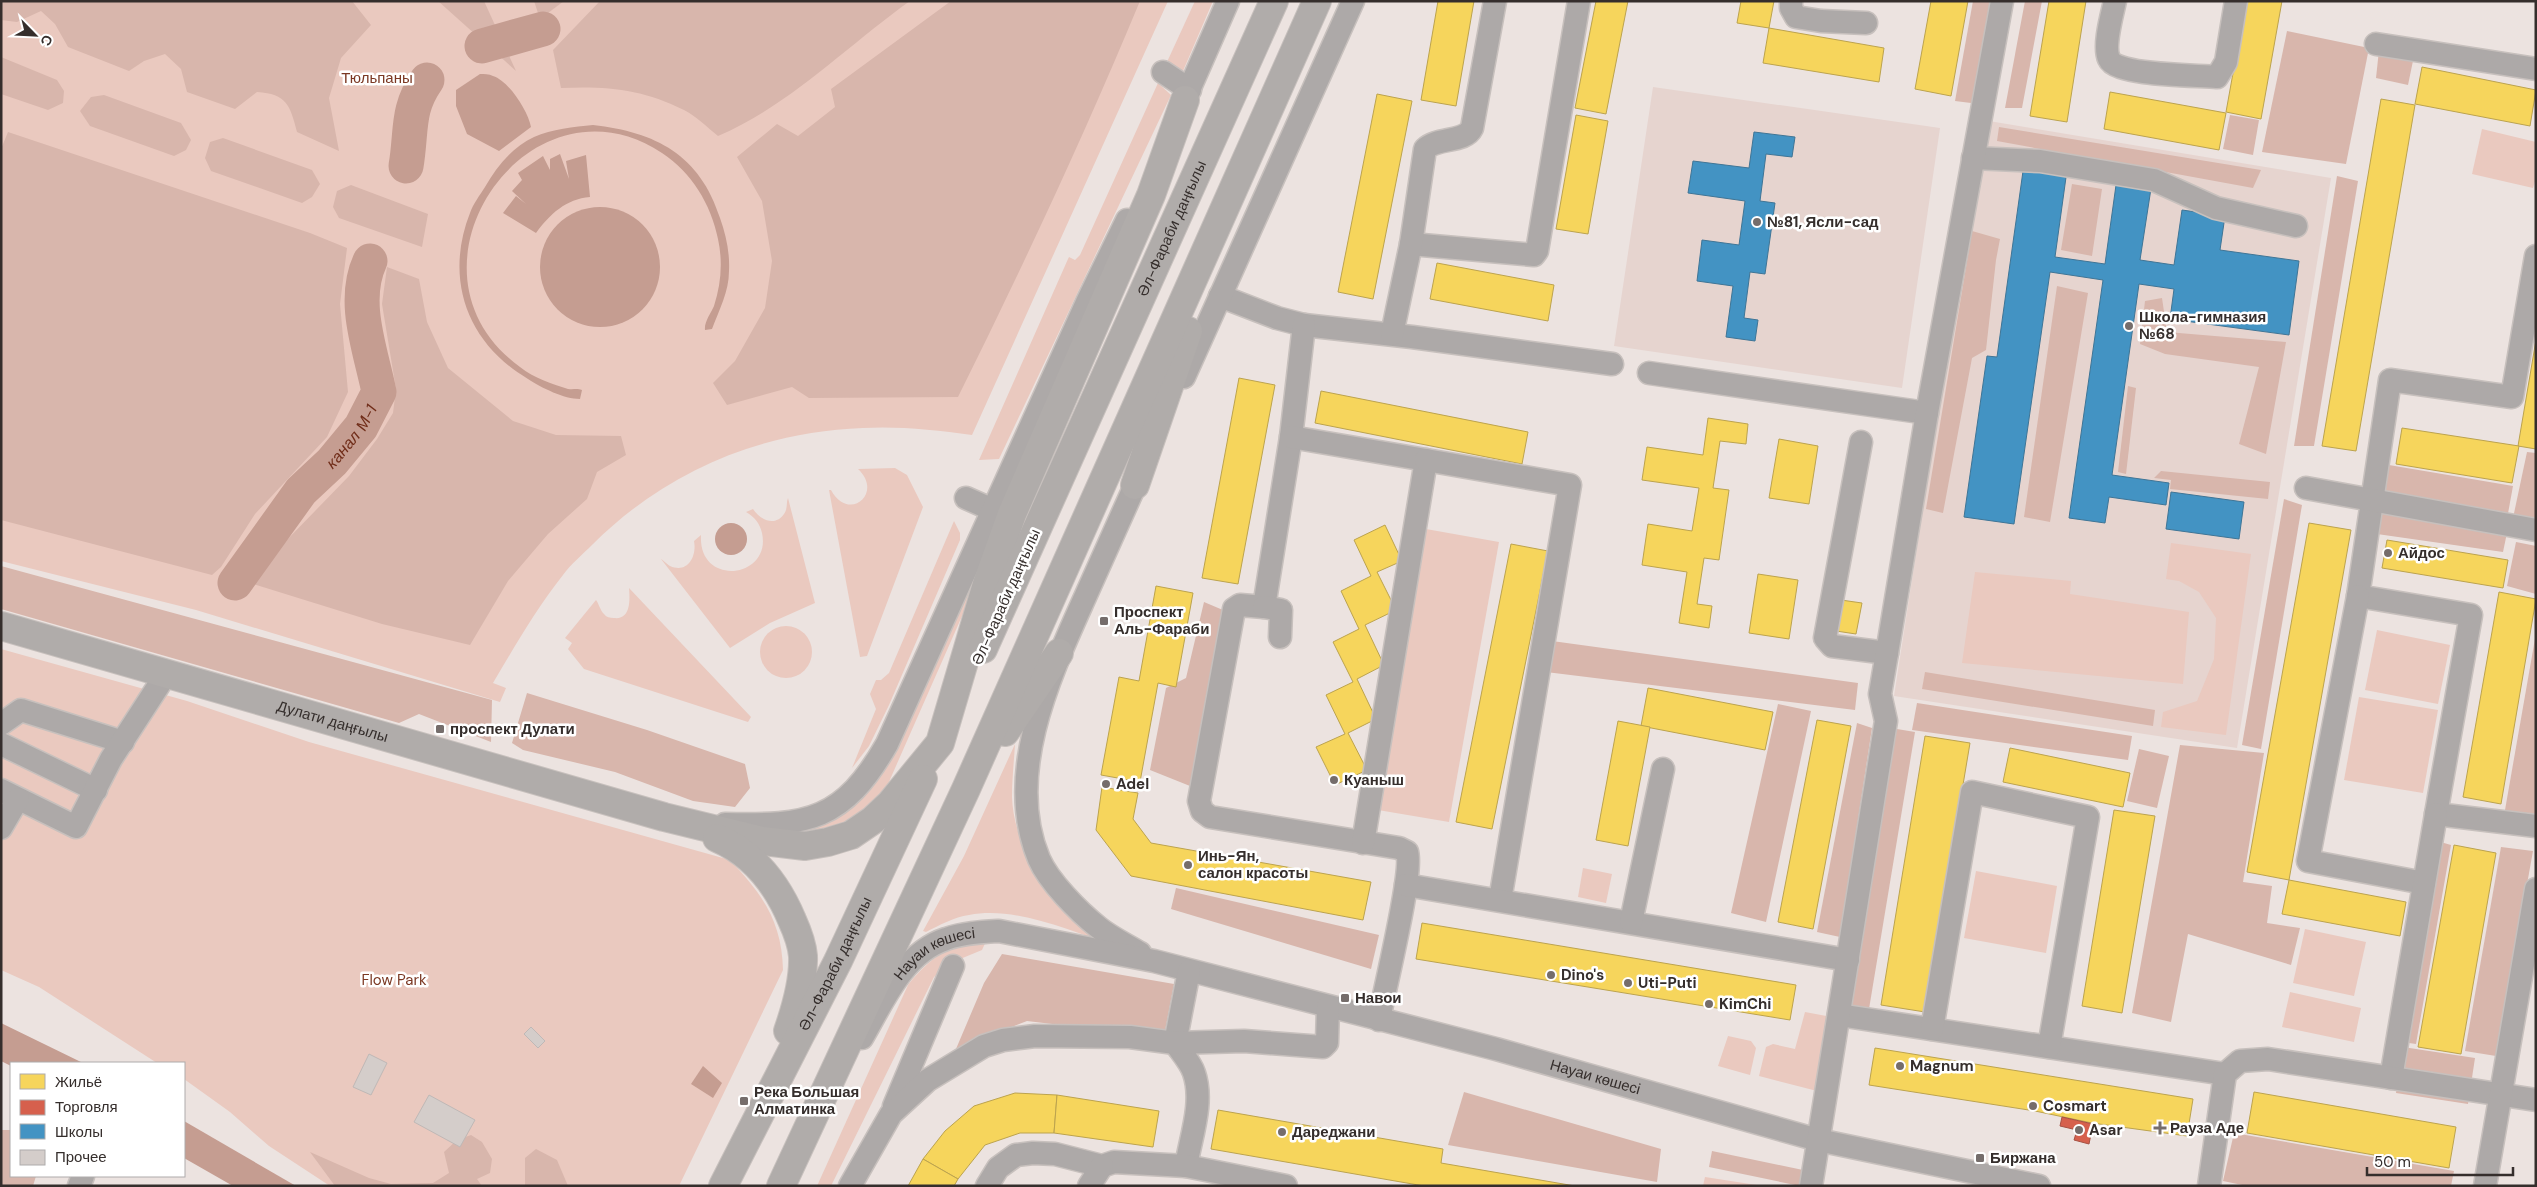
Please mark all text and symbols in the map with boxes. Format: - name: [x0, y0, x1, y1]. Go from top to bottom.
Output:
- north arrow: [10, 10, 60, 60]
- text: С: [37, 32, 57, 49]
- park label: Тюльпаны: [341, 68, 413, 88]
- street label: Әл-Фараби даңғылы: [1133, 157, 1211, 300]
- place label: №81, Ясли-сад: [1767, 212, 1879, 232]
- marker: №81, Ясли-сад: [1751, 216, 1763, 228]
- place label: Школа-гимназия №68: [2139, 307, 2266, 344]
- marker: Школа-гимназия №68: [2123, 320, 2135, 332]
- water label: канал М-1: [321, 400, 382, 473]
- street label: Әл-Фараби даңғылы: [967, 526, 1045, 668]
- place label: Айдос: [2398, 543, 2445, 563]
- marker: Айдос: [2382, 547, 2394, 559]
- place label: Проспект Аль-Фараби: [1114, 602, 1209, 639]
- marker: Проспект Аль-Фараби: [1098, 615, 1110, 627]
- street label: Дулати даңғылы: [275, 696, 391, 747]
- place label: проспект Дулати: [450, 719, 575, 739]
- marker: проспект Дулати: [434, 723, 446, 735]
- place label: Куаныш: [1344, 770, 1404, 790]
- place label: Adel: [1116, 774, 1149, 794]
- marker: Куаныш: [1328, 774, 1340, 786]
- marker: Adel: [1100, 778, 1112, 790]
- place label: Инь-Ян, салон красоты: [1198, 846, 1308, 883]
- marker: Инь-Ян, салон красоты: [1182, 859, 1194, 871]
- street label: Әл-Фараби даңғылы: [794, 894, 877, 1034]
- street label: Науаи көшесі: [889, 923, 976, 984]
- place label: Dino's: [1561, 965, 1604, 985]
- marker: Dino's: [1545, 969, 1557, 981]
- park label: Flow Park: [361, 970, 427, 990]
- place label: Uti-Puti: [1638, 973, 1697, 993]
- marker: Uti-Puti: [1622, 977, 1634, 989]
- place label: Навои: [1355, 988, 1402, 1008]
- marker: Навои: [1339, 992, 1351, 1004]
- place label: KimChi: [1719, 994, 1771, 1014]
- marker: KimChi: [1703, 998, 1715, 1010]
- street label: Науаи көшесі: [1548, 1055, 1643, 1099]
- place label: Magnum: [1910, 1056, 1974, 1076]
- marker: Magnum: [1894, 1060, 1906, 1072]
- legend: [10, 1062, 185, 1177]
- text: Жильё: [55, 1072, 102, 1092]
- place label: Река Большая Алматинка: [754, 1082, 859, 1119]
- marker: Река Большая Алматинка: [738, 1095, 750, 1107]
- place label: Cosmart: [2043, 1096, 2107, 1116]
- text: Торговля: [55, 1097, 118, 1117]
- marker: Cosmart: [2027, 1100, 2039, 1112]
- place label: Рауза Аде: [2170, 1118, 2244, 1138]
- place label: Asar: [2089, 1120, 2123, 1140]
- text: Школы: [55, 1122, 103, 1142]
- place label: Дареджани: [1292, 1122, 1376, 1142]
- marker: Рауза Аде: [2154, 1122, 2166, 1134]
- marker: Asar: [2073, 1124, 2085, 1136]
- marker: Дареджани: [1276, 1126, 1288, 1138]
- scale bar: [2367, 1144, 2513, 1176]
- text: Прочее: [55, 1147, 107, 1167]
- place label: Биржана: [1990, 1148, 2056, 1168]
- marker: Биржана: [1974, 1152, 1986, 1164]
- text: 50 m: [2374, 1152, 2411, 1172]

